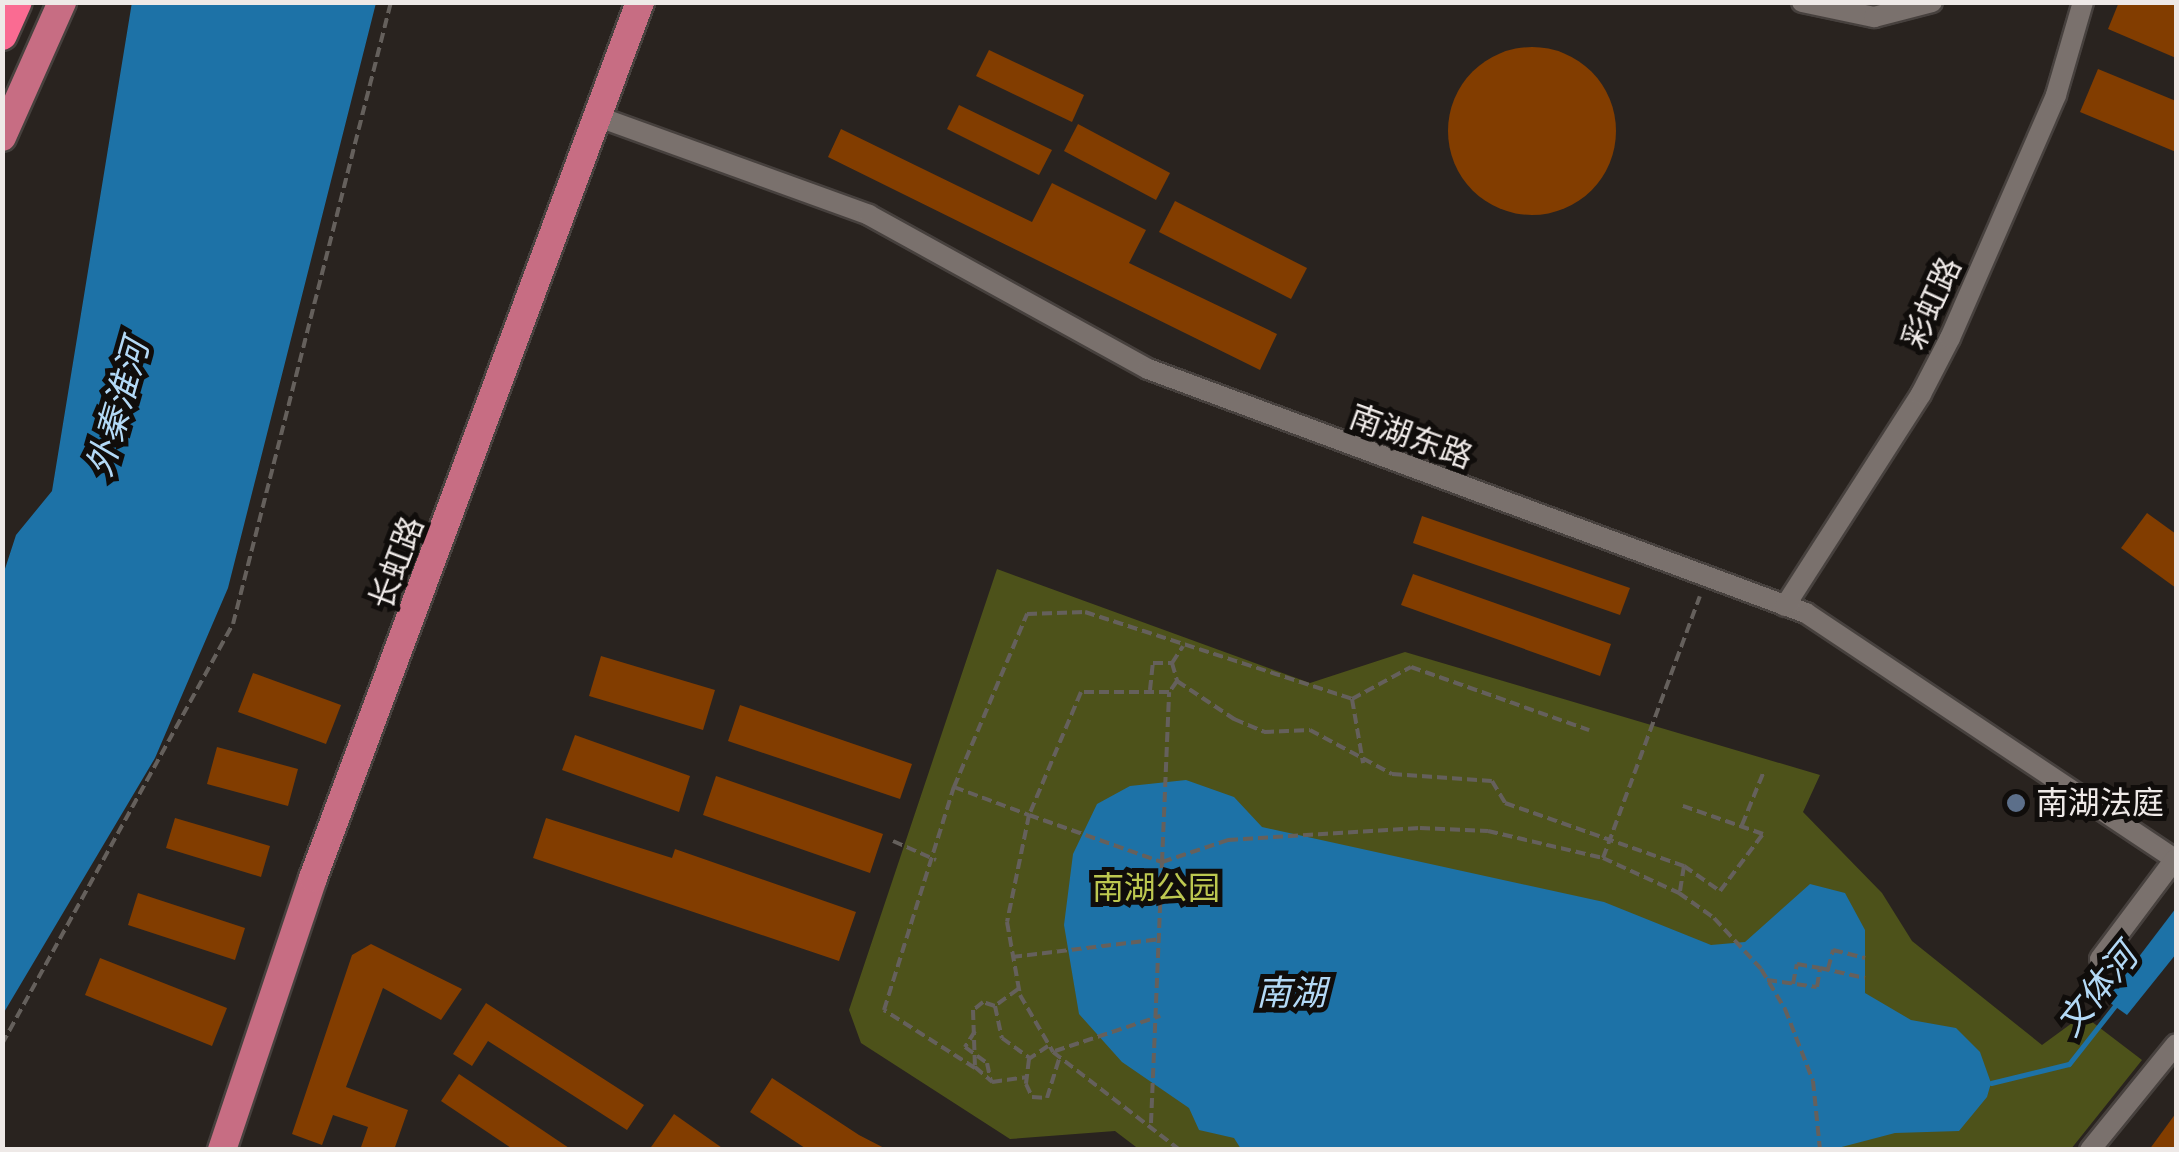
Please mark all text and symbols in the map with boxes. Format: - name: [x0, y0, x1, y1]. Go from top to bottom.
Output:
- street label: 彩虹路: [1894, 251, 1970, 355]
- water label: 外秦淮河: [79, 335, 157, 481]
- street label: 南湖东路: [1344, 397, 1478, 477]
- street label: 长虹路: [362, 511, 432, 615]
- place label: 南湖法庭: [2036, 784, 2164, 822]
- marker: 南湖法庭: [2005, 792, 2027, 814]
- park label: 南湖公园: [1092, 869, 1220, 907]
- water label: 文体河: [2048, 936, 2146, 1044]
- water label: 南湖: [1256, 972, 1326, 1014]

